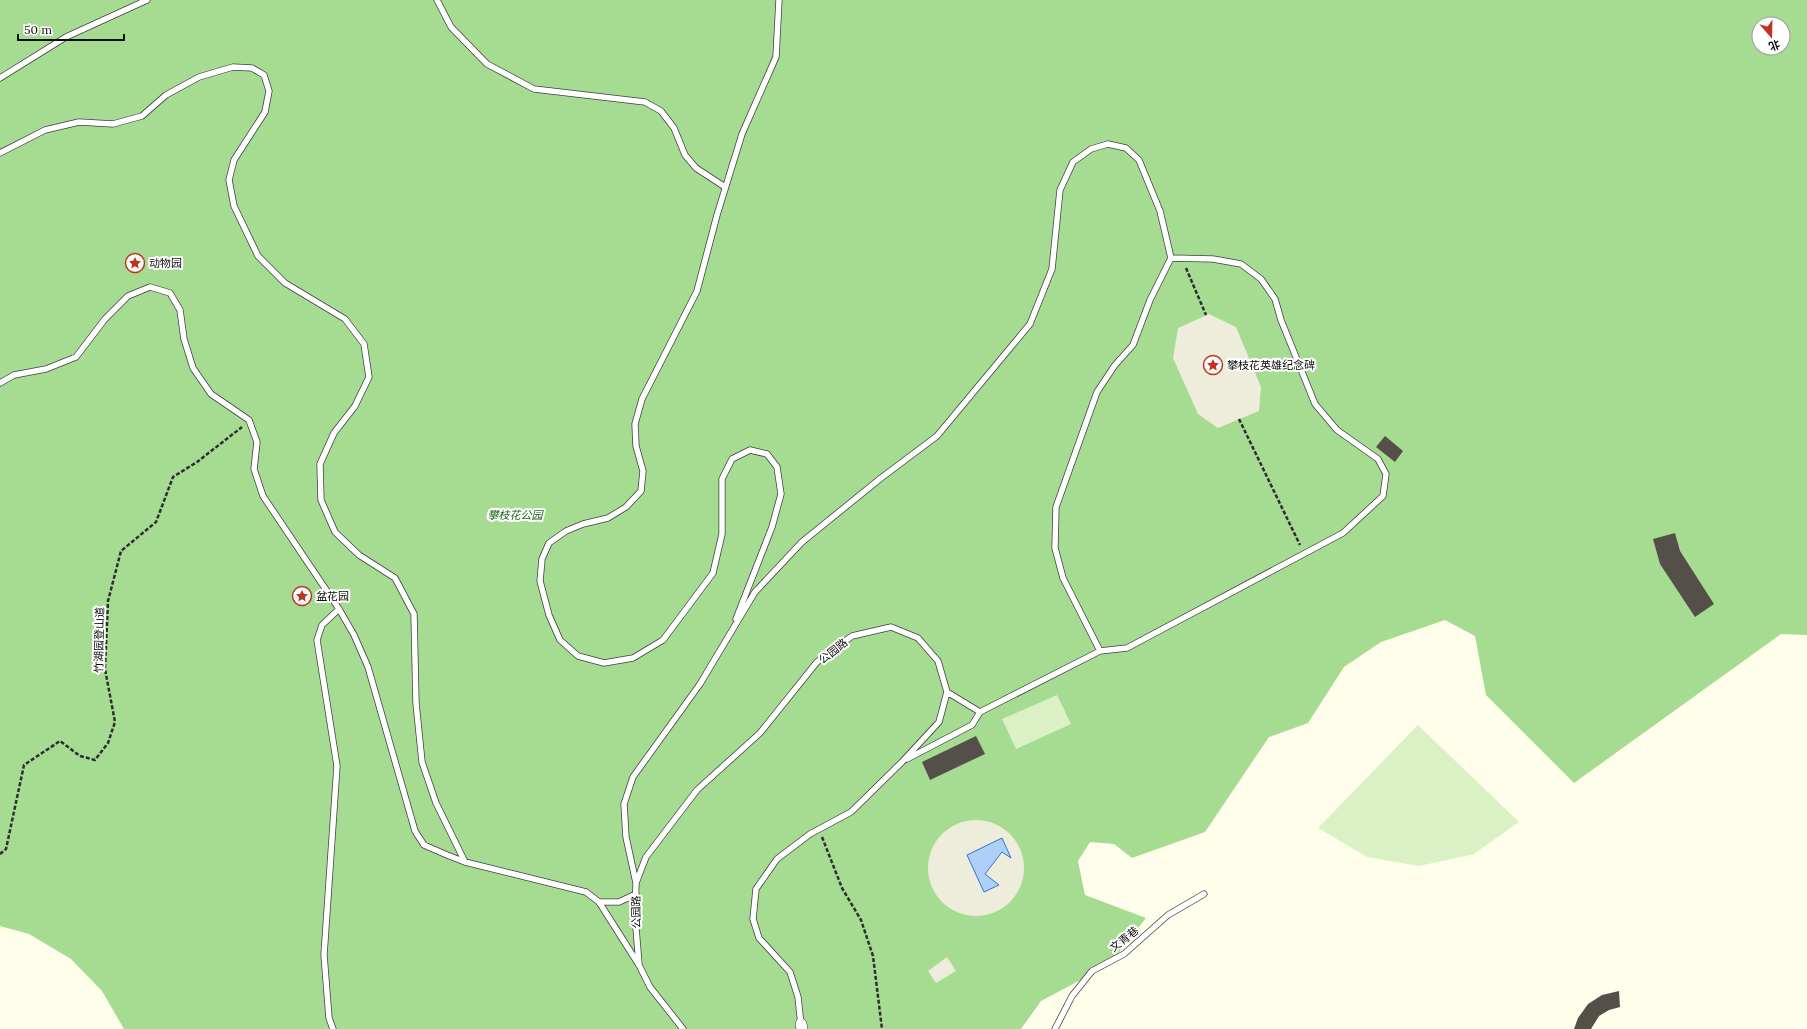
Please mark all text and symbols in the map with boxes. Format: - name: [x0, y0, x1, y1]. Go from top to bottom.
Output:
- scale bar: [18, 16, 124, 42]
- north arrow: [1751, 16, 1791, 56]
- text: 50 m: [24, 22, 52, 37]
- text: 北: [1767, 37, 1782, 54]
- place icon: 动物园: [124, 252, 146, 274]
- place label: 动物园: [149, 256, 182, 270]
- place icon: 攀枝花英雄纪念碑: [1202, 354, 1224, 376]
- place label: 攀枝花英雄纪念碑: [1227, 358, 1315, 372]
- park label: 攀枝花公园: [488, 508, 544, 522]
- place icon: 盆花园: [291, 585, 313, 607]
- place label: 盆花园: [316, 589, 349, 603]
- street label: 竹湖园登山道: [91, 607, 107, 673]
- street label: 公园路: [816, 635, 850, 667]
- street label: 公园路: [629, 895, 643, 929]
- street label: 文青巷: [1107, 923, 1141, 955]

